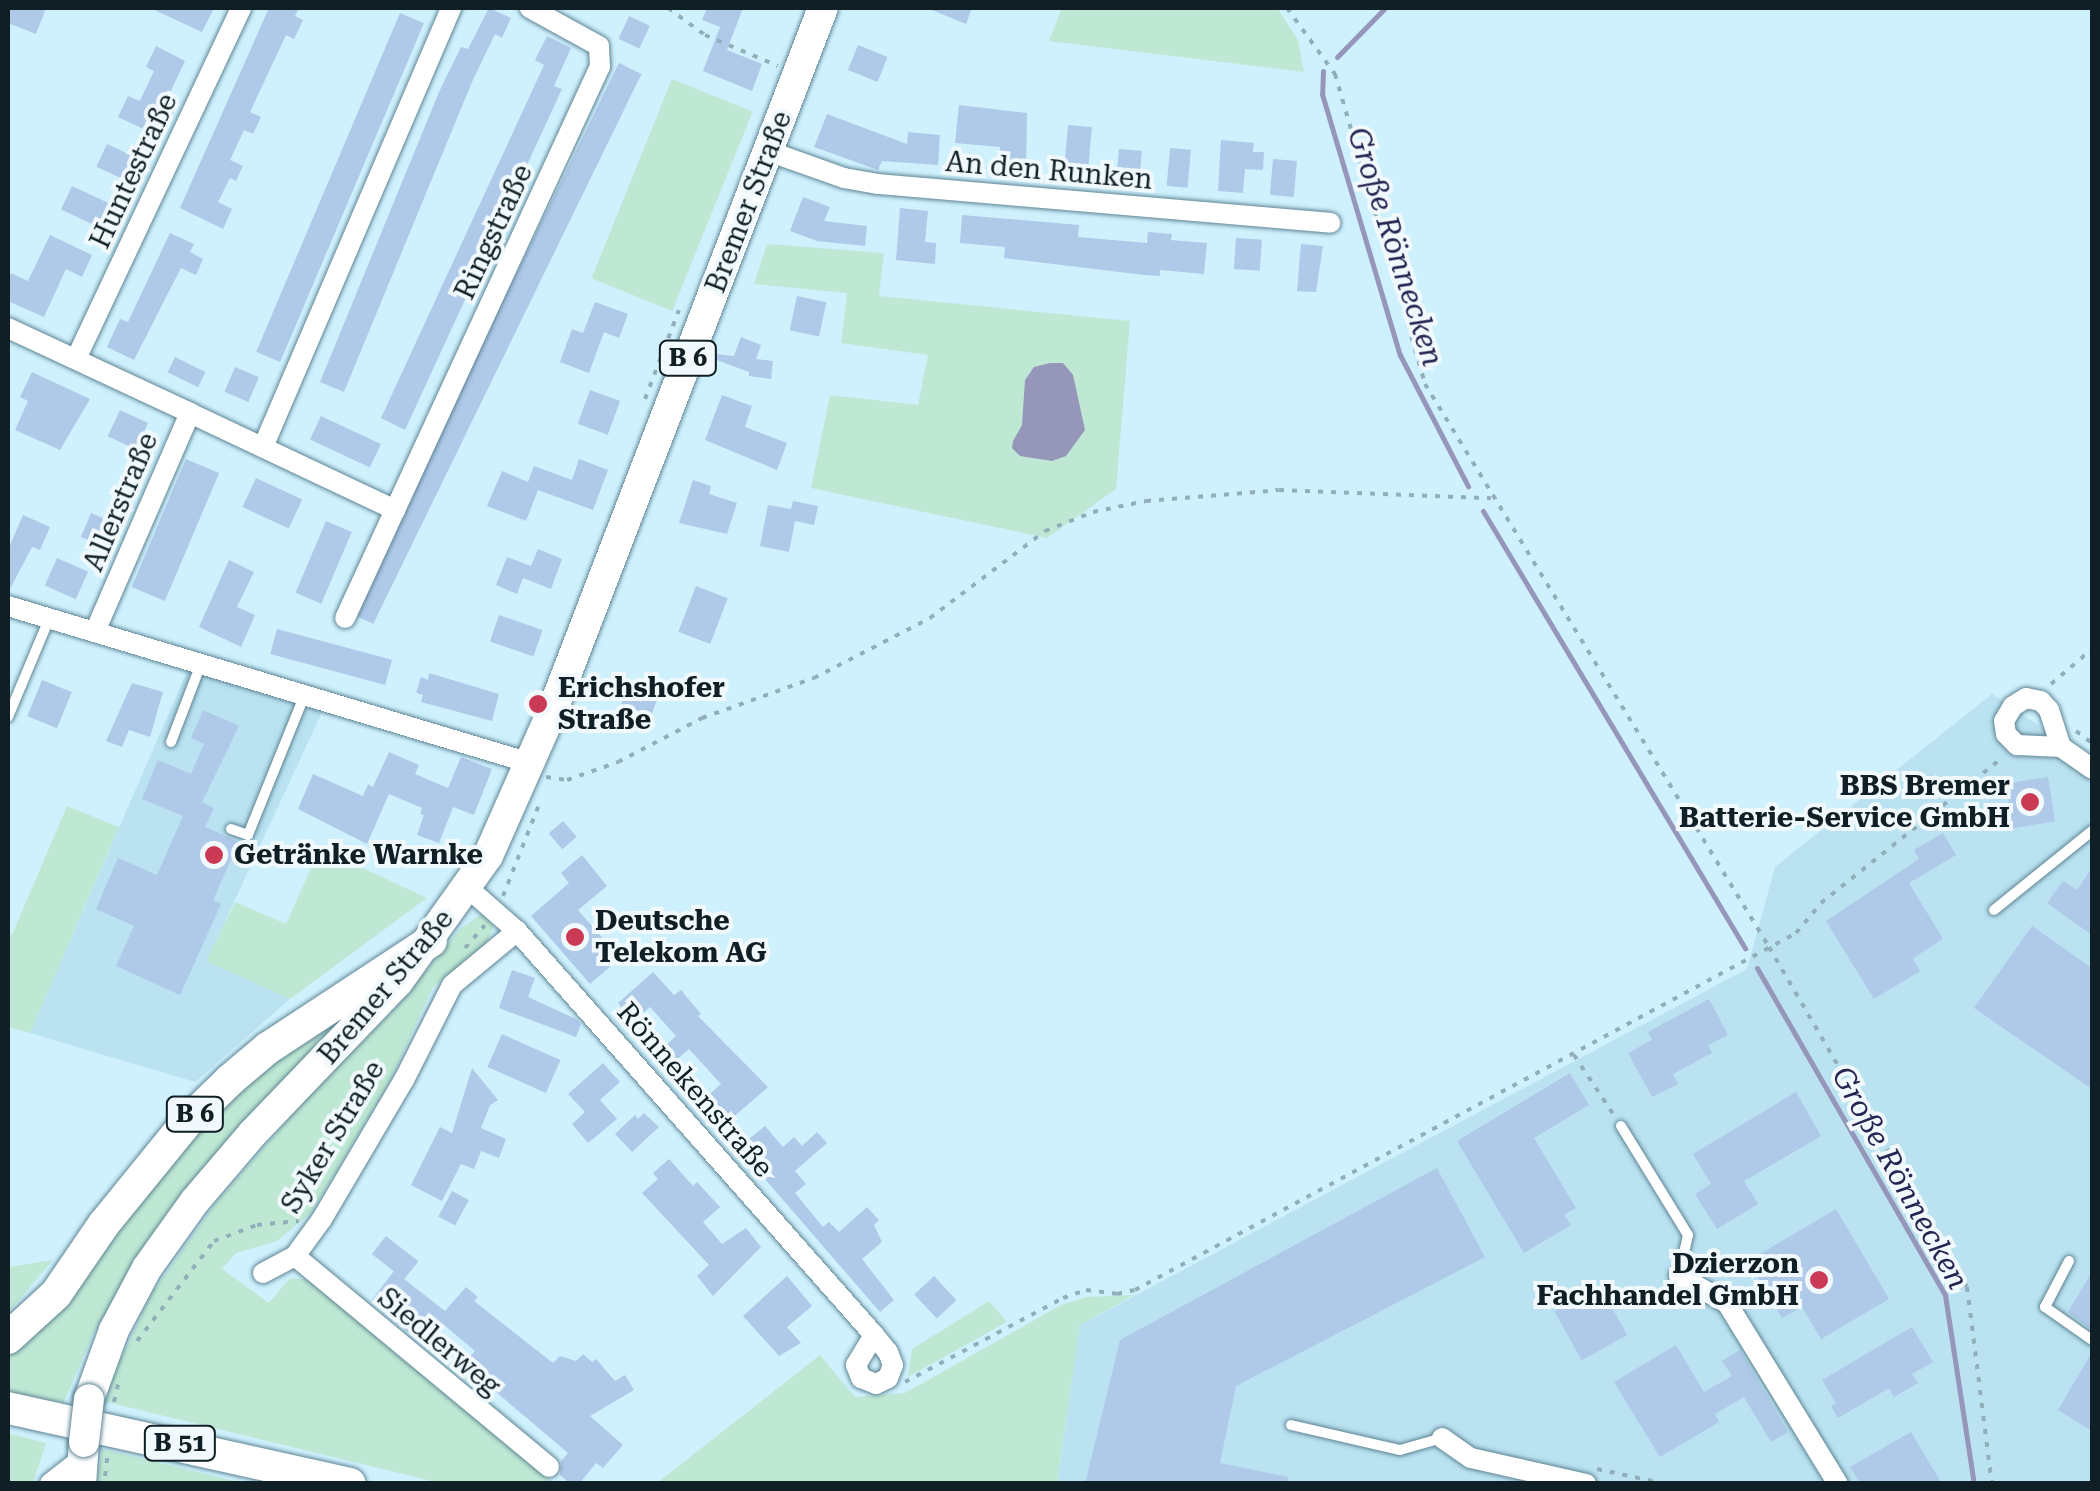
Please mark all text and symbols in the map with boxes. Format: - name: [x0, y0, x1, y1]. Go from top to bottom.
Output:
- street label: Huntestraße: [83, 88, 185, 254]
- street label: Bremer Straße: [699, 106, 799, 298]
- water label: Große Rönnecken: [1339, 123, 1451, 371]
- street label: An den Runken: [944, 145, 1154, 197]
- street label: Ringstraße: [448, 159, 540, 305]
- road number: B 6: [658, 338, 718, 378]
- street label: Allerstraße: [77, 428, 165, 576]
- place label: Erichshofer Straße: [558, 671, 725, 737]
- marker: Erichshofer Straße: [527, 693, 549, 715]
- place label: BBS Bremer Batterie-Service GmbH: [1679, 769, 2010, 835]
- marker: BBS Bremer Batterie-Service GmbH: [2019, 791, 2041, 813]
- place label: Getränke Warnke: [234, 838, 483, 872]
- marker: Getränke Warnke: [203, 844, 225, 866]
- street label: Bremer Straße: [311, 903, 461, 1071]
- place label: Deutsche Telekom AG: [595, 904, 766, 970]
- marker: Deutsche Telekom AG: [564, 926, 586, 948]
- street label: Rönnekenstraße: [610, 996, 780, 1184]
- street label: Syker Straße: [274, 1055, 392, 1219]
- water label: Große Rönnecken: [1824, 1061, 1976, 1295]
- road number: B 6: [165, 1094, 225, 1134]
- place label: Dzierzon Fachhandel GmbH: [1536, 1247, 1799, 1313]
- marker: Dzierzon Fachhandel GmbH: [1808, 1269, 1830, 1291]
- street label: Siedlerweg: [371, 1281, 507, 1403]
- road number: B 51: [142, 1423, 218, 1463]

